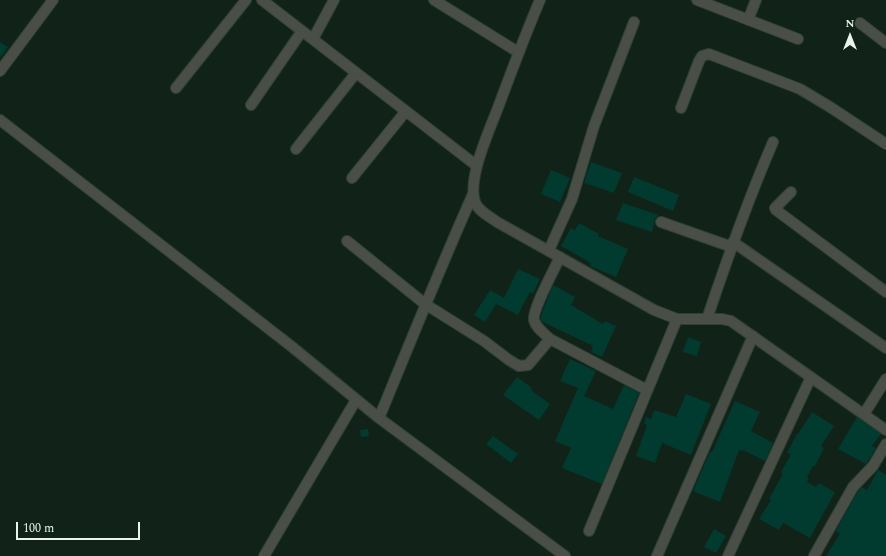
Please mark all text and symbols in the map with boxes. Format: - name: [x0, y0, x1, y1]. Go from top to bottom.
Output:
- text: N: [846, 15, 854, 32]
- north arrow: [830, 16, 870, 56]
- scale bar: [18, 514, 142, 540]
- text: 100 m: [23, 519, 54, 538]

